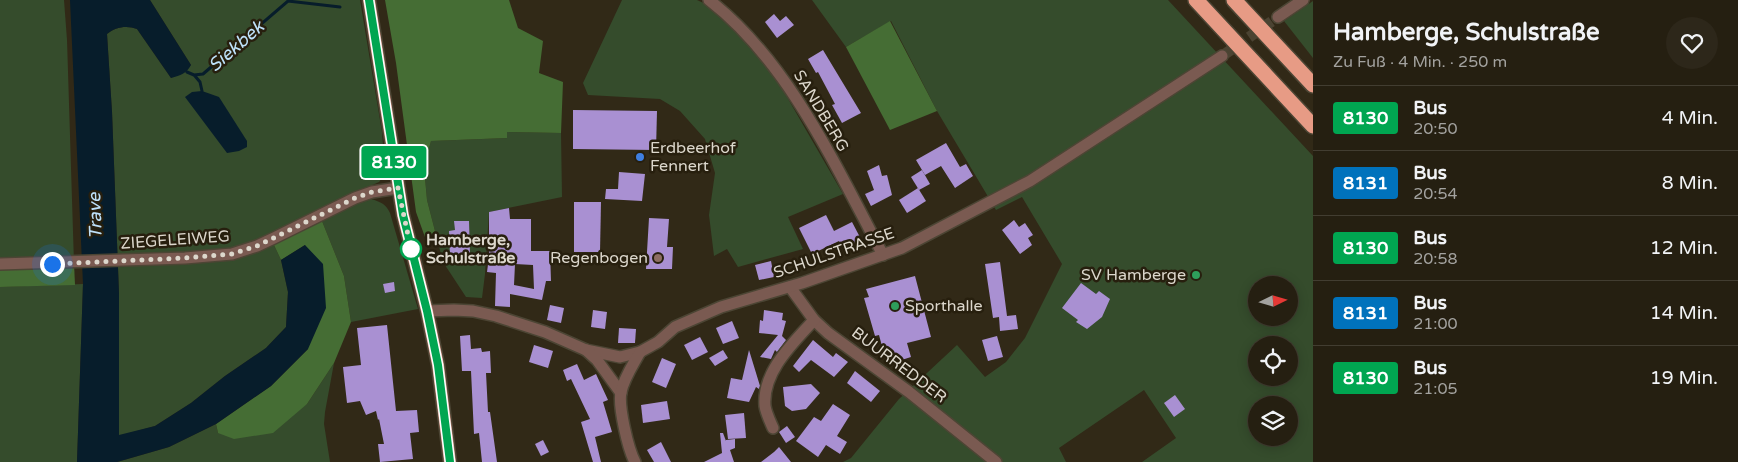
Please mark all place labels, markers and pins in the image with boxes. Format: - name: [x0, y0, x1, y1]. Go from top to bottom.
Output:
- place label: Erdbeerhof Fennert: [650, 138, 737, 176]
- marker: Erdbeerhof Fennert: [634, 151, 646, 163]
- place label: Hamberge, Schulstraße: [426, 230, 515, 268]
- marker: Hamberge, Schulstraße: [400, 238, 422, 260]
- place label: Regenbogen: [550, 248, 648, 268]
- marker: Regenbogen: [652, 252, 664, 264]
- place label: SV Hamberge: [1081, 265, 1186, 285]
- marker: SV Hamberge: [1190, 269, 1202, 281]
- place label: Sporthalle: [905, 296, 983, 316]
- marker: Sporthalle: [889, 300, 901, 312]

